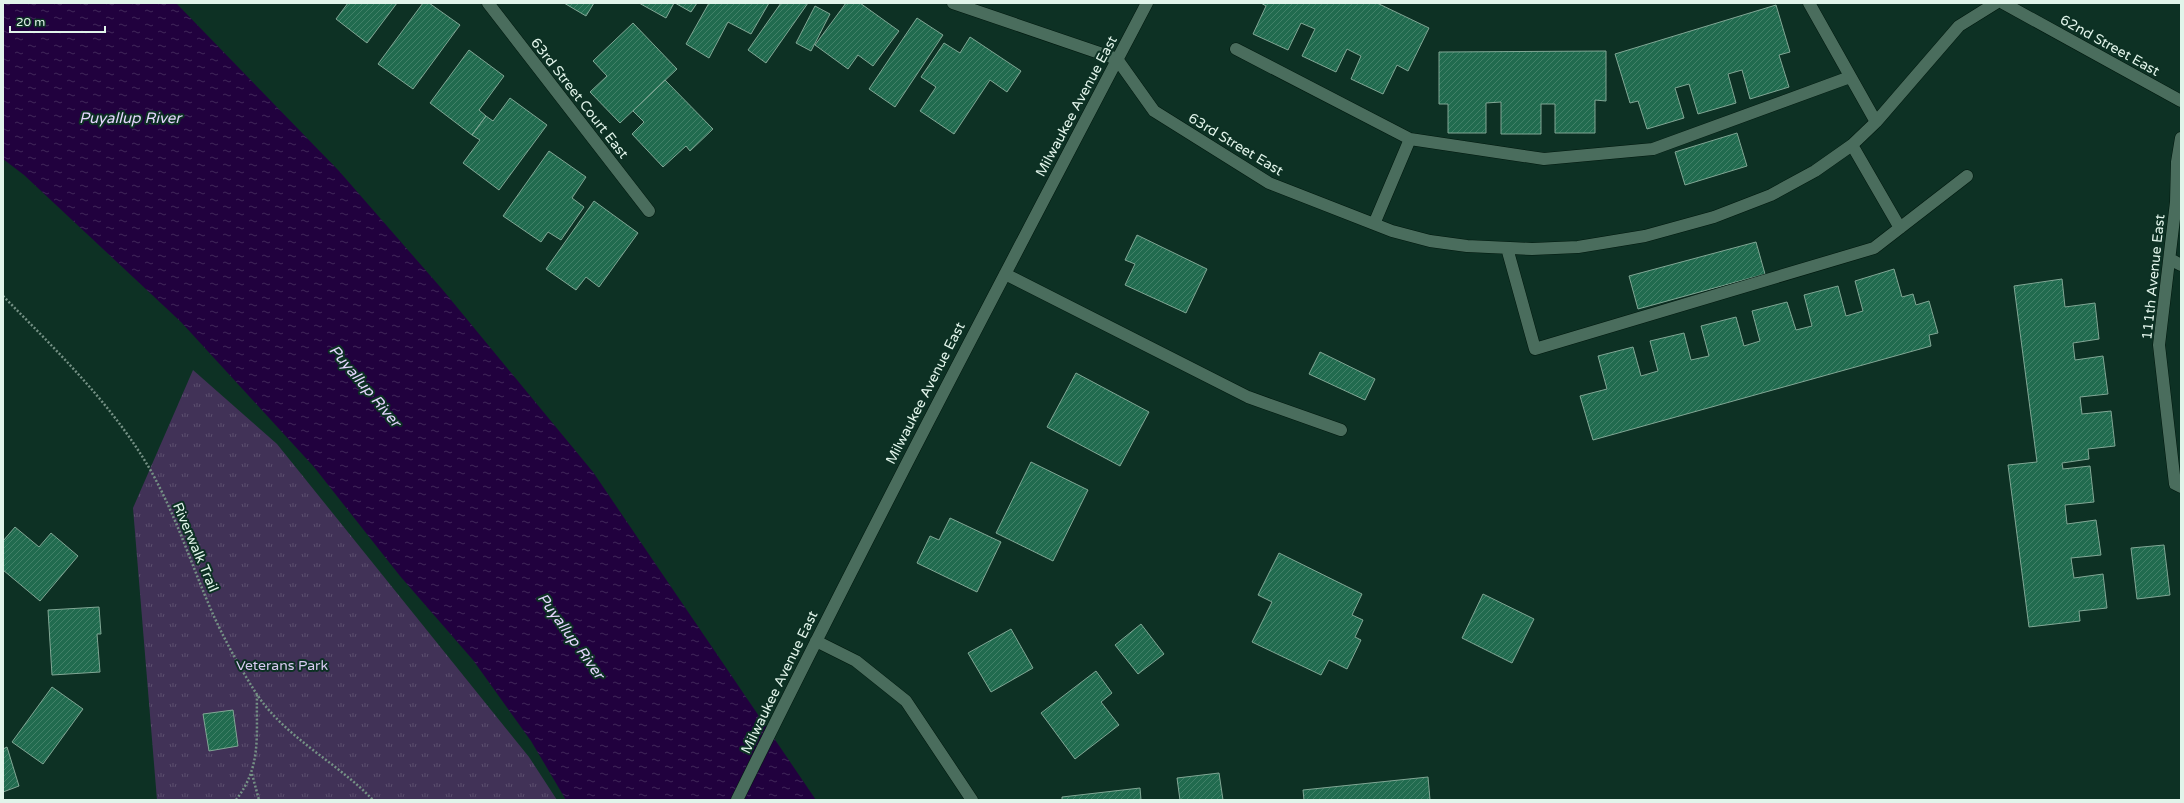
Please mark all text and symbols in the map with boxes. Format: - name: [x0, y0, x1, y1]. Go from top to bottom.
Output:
- scale bar: [10, 8, 105, 34]
- street label: 62nd Street East: [2057, 11, 2163, 80]
- text: 20 m: [16, 15, 45, 29]
- street label: Milwaukee Avenue East: [1032, 32, 1121, 180]
- street label: 63rd Street Court East: [527, 35, 632, 163]
- water label: Puyallup River: [79, 109, 183, 127]
- street label: 63rd Street East: [1185, 109, 1287, 180]
- street label: 111th Avenue East: [2138, 213, 2169, 341]
- street label: Milwaukee Avenue East: [882, 319, 969, 467]
- water label: Puyallup River: [325, 341, 406, 433]
- street label: Riverwalk Trail: [169, 500, 222, 595]
- water label: Puyallup River: [534, 589, 610, 684]
- street label: Milwaukee Avenue East: [737, 607, 822, 757]
- park label: Veterans Park: [236, 657, 328, 674]

